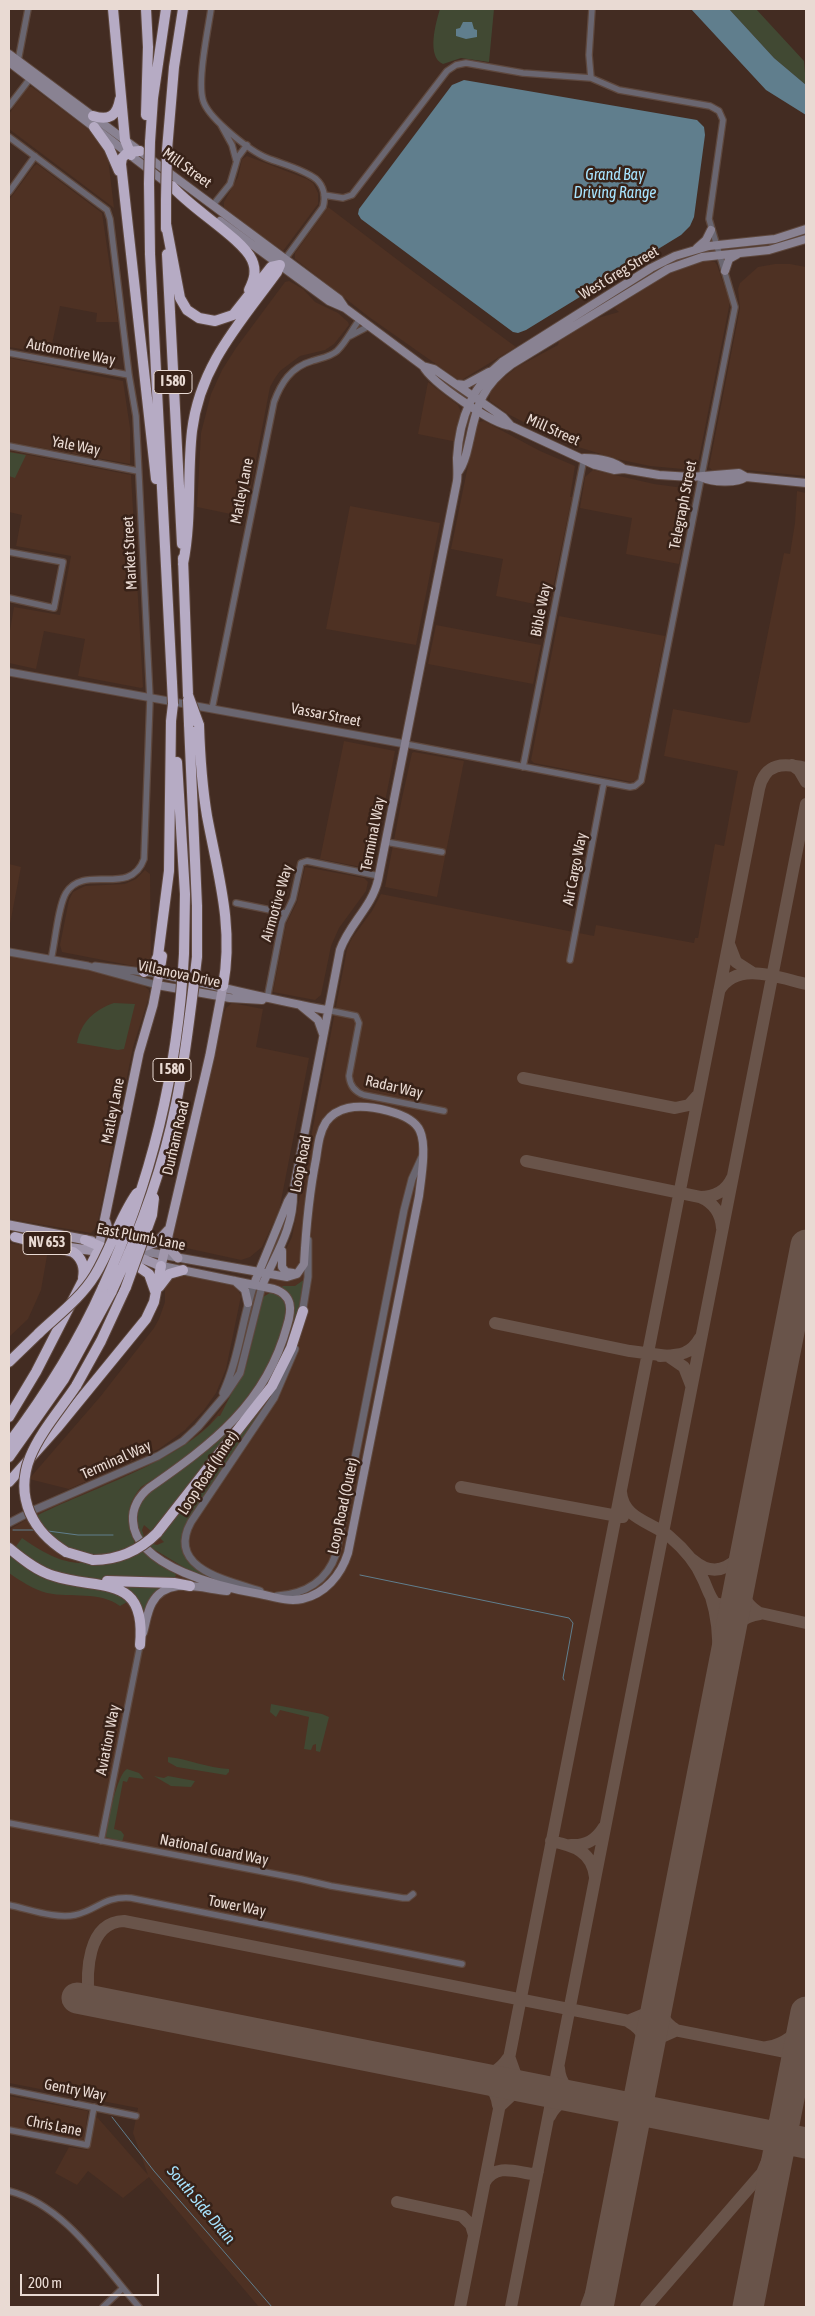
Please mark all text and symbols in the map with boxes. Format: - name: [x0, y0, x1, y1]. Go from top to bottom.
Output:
- street label: Mill Street: [159, 144, 215, 192]
- water label: Grand Bay Driving Range: [574, 165, 656, 203]
- street label: West Greg Street: [576, 242, 662, 304]
- street label: Automotive Way: [25, 335, 117, 369]
- road number: I 580: [154, 371, 192, 394]
- street label: Mill Street: [524, 410, 582, 450]
- street label: Yale Way: [50, 432, 102, 460]
- street label: Matley Lane: [227, 456, 257, 526]
- street label: Telegraph Street: [666, 459, 700, 551]
- street label: Market Street: [119, 516, 141, 590]
- street label: Bible Way: [527, 582, 555, 638]
- street label: Vassar Street: [290, 699, 362, 731]
- street label: Terminal Way: [357, 795, 389, 873]
- street label: Air Cargo Way: [559, 831, 591, 907]
- street label: Airmotive Way: [257, 862, 297, 944]
- street label: Villanova Drive: [136, 956, 222, 992]
- road number: I 580: [153, 1058, 191, 1082]
- street label: Radar Way: [363, 1072, 425, 1102]
- street label: Matley Lane: [98, 1076, 128, 1146]
- street label: Durham Road: [159, 1099, 193, 1177]
- street label: Loop Road: [287, 1134, 315, 1194]
- street label: East Plumb Lane: [95, 1220, 187, 1254]
- road number: NV 653: [23, 1232, 71, 1254]
- street label: Loop Road (Inner): [174, 1428, 242, 1518]
- street label: Terminal Way: [78, 1437, 154, 1483]
- street label: Loop Road (Outer): [324, 1456, 362, 1556]
- street label: Aviation Way: [92, 1703, 124, 1777]
- street label: National Guard Way: [158, 1831, 270, 1869]
- street label: Tower Way: [207, 1892, 267, 1920]
- street label: Gentry Way: [43, 2075, 107, 2105]
- street label: Chris Lane: [25, 2112, 83, 2140]
- water label: South Side Drain: [163, 2162, 239, 2248]
- scale bar: [22, 2264, 161, 2296]
- text: 200 m: [28, 2274, 62, 2291]

